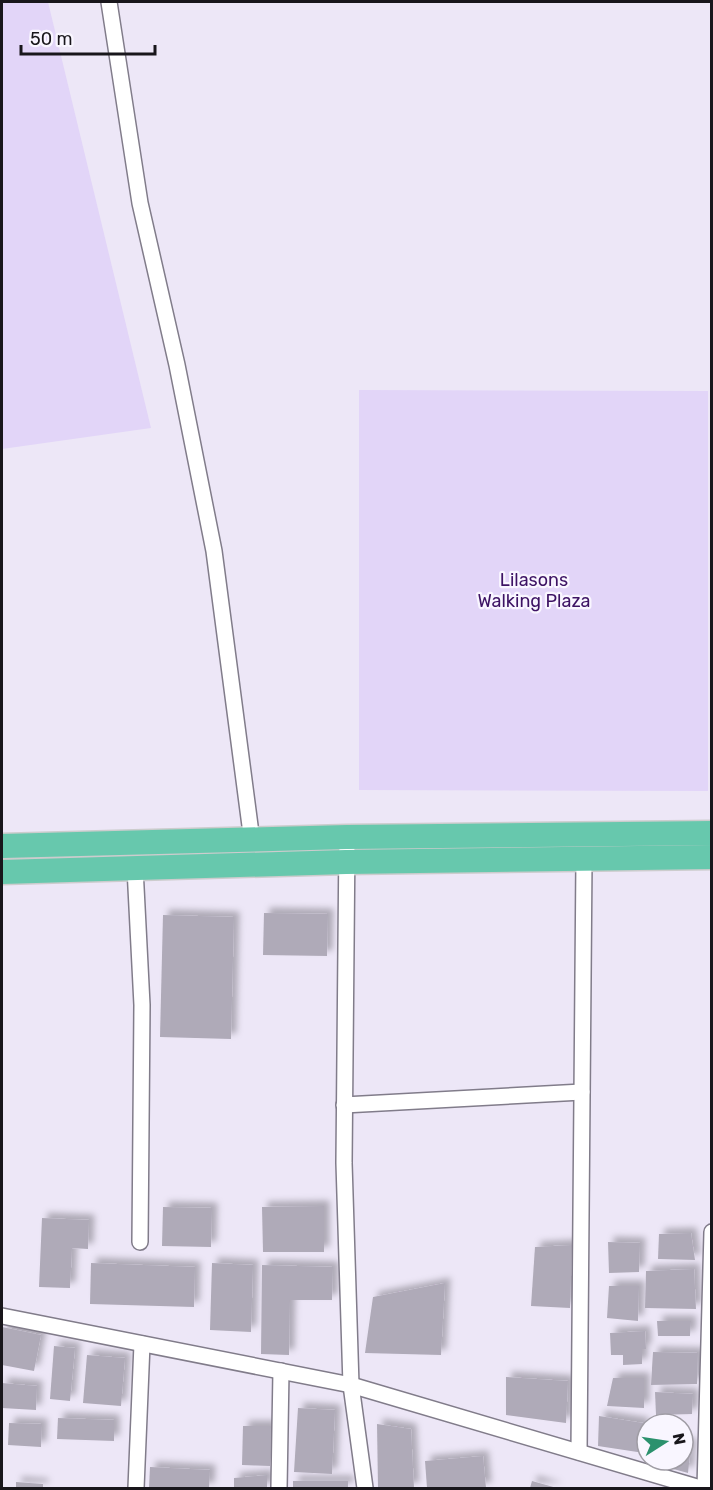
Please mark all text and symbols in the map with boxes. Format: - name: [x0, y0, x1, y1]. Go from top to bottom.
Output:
- scale bar: [21, 18, 154, 56]
- text: 50 m: [30, 28, 73, 50]
- park label: Lilasons Walking Plaza: [477, 569, 591, 612]
- north arrow: [635, 1412, 695, 1472]
- text: N: [669, 1431, 690, 1447]

